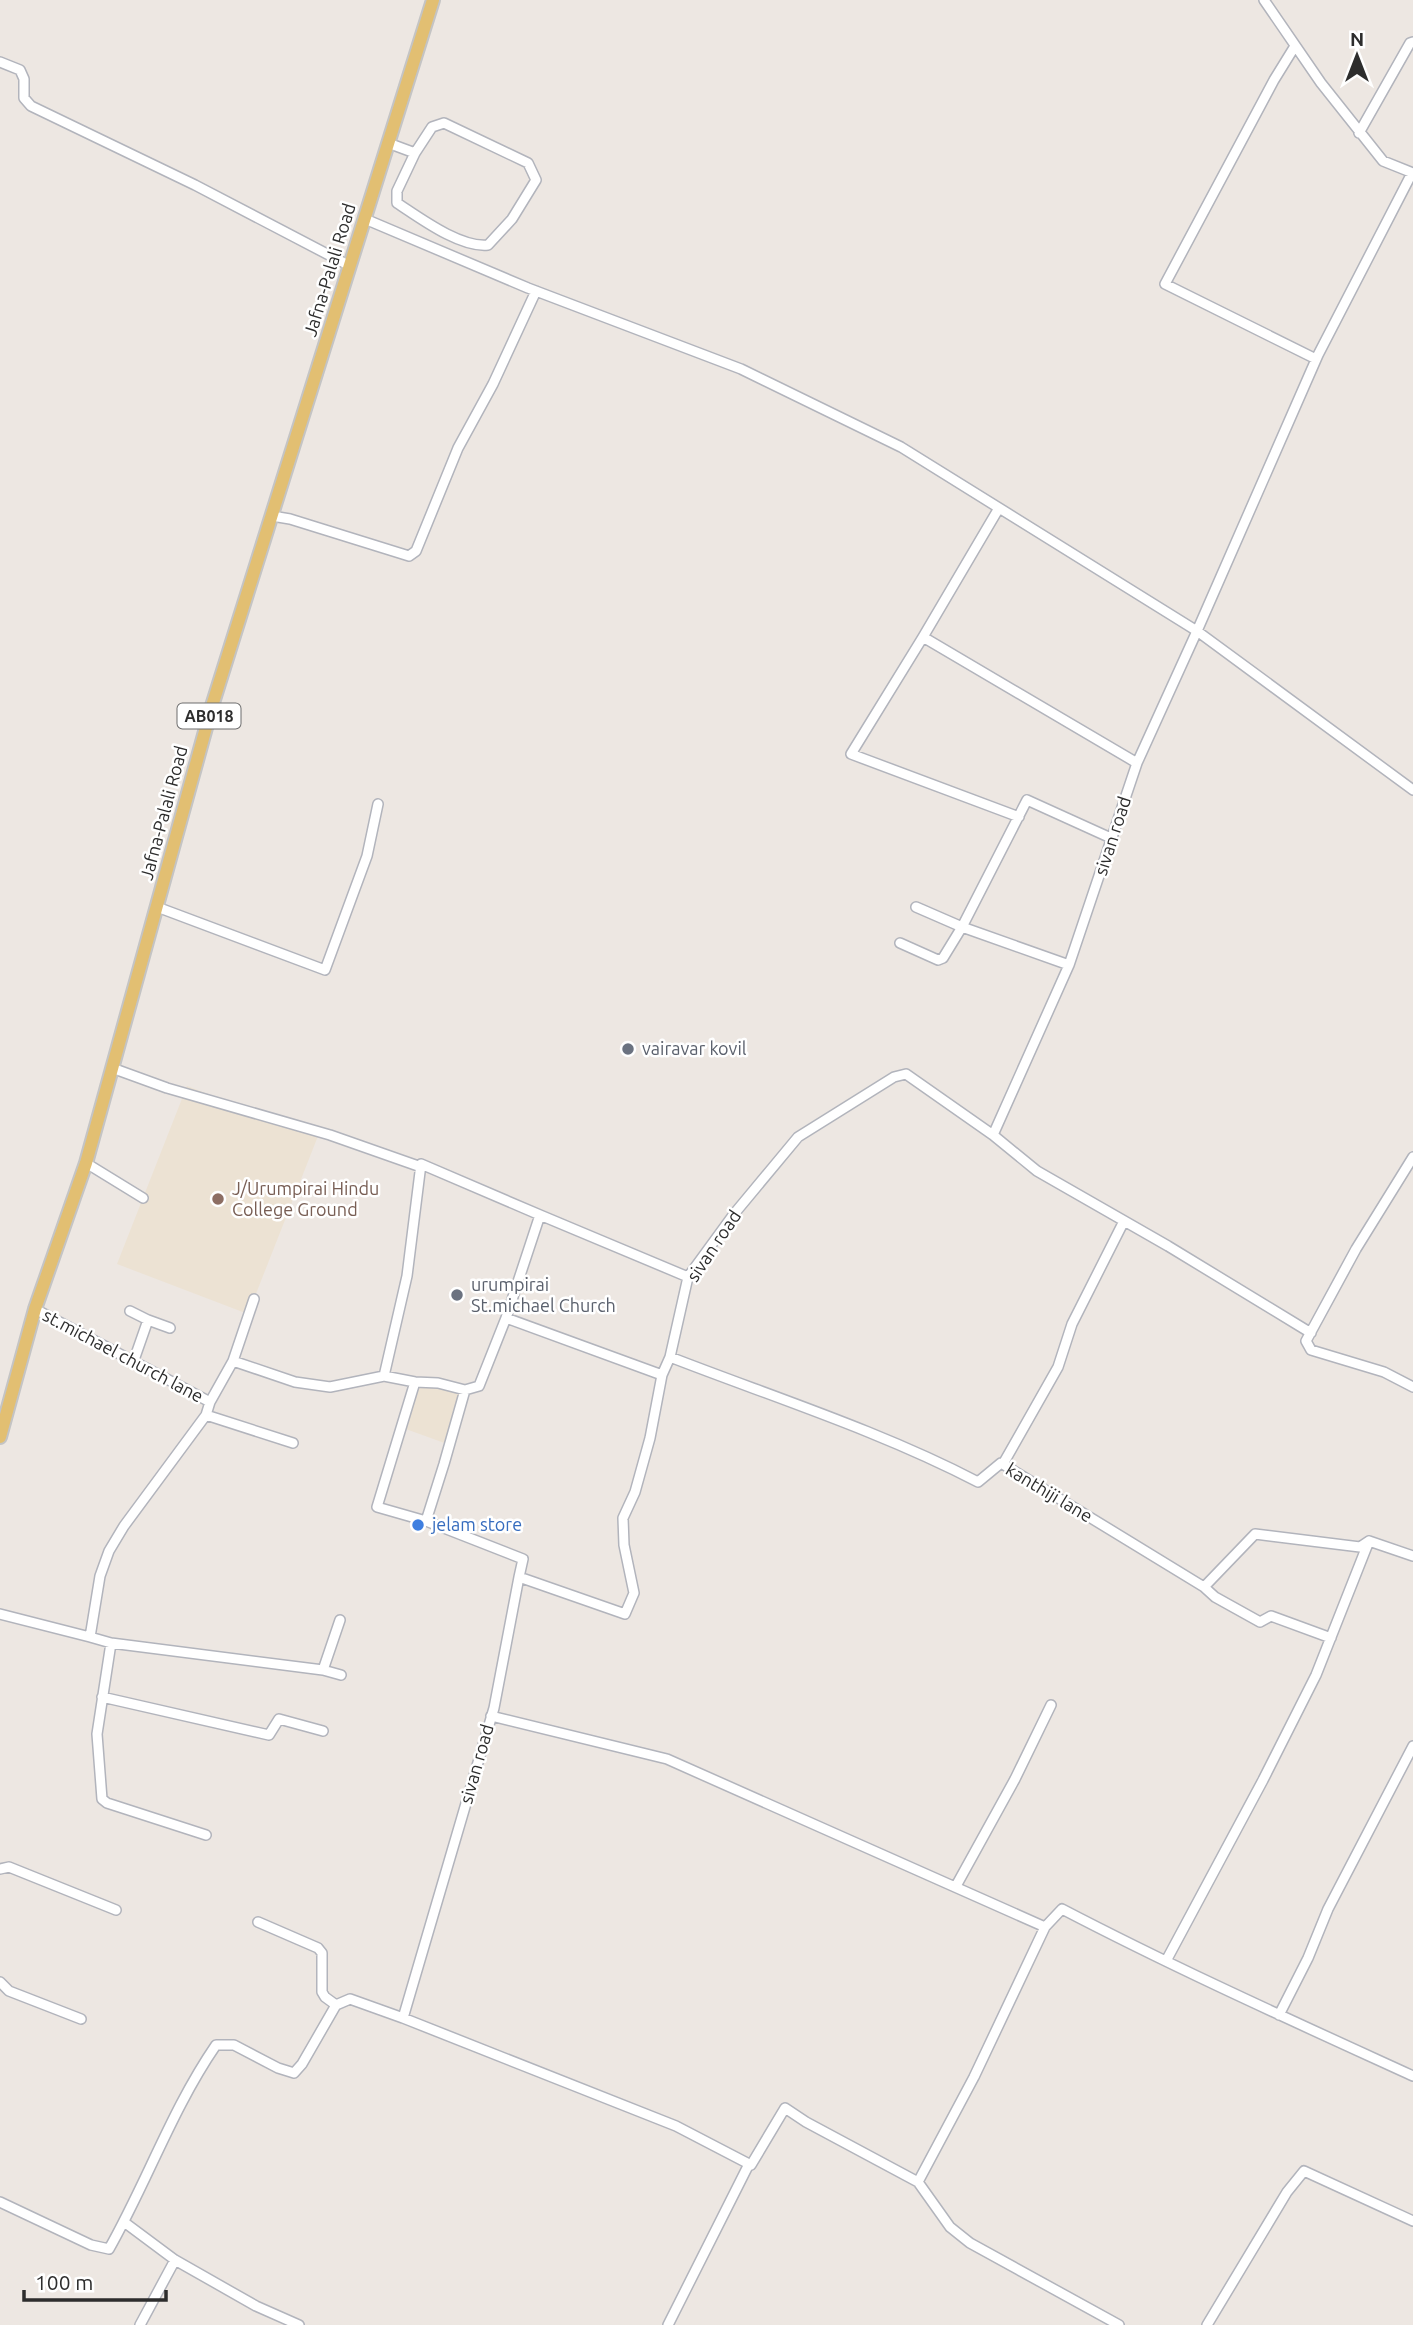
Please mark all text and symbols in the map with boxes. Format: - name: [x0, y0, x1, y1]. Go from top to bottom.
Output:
- north arrow: [1322, 21, 1392, 91]
- text: N: [1350, 28, 1364, 50]
- street label: Jafna-Palali Road: [299, 201, 359, 339]
- road number: AB018: [178, 704, 241, 729]
- street label: Jafna-Palali Road: [135, 743, 191, 882]
- street label: sivan road: [1090, 794, 1134, 878]
- place label: vairavar kovil: [642, 1038, 747, 1058]
- marker: vairavar kovil: [620, 1041, 636, 1057]
- place label: J/Urumpirai Hindu College Ground: [232, 1178, 379, 1219]
- marker: J/Urumpirai Hindu College Ground: [210, 1191, 226, 1207]
- street label: sivan road: [682, 1206, 744, 1285]
- place label: urumpirai St.michael Church: [471, 1274, 616, 1315]
- marker: urumpirai St.michael Church: [449, 1287, 465, 1303]
- street label: st.michael church lane: [40, 1304, 207, 1406]
- street label: kanthiji lane: [1003, 1458, 1096, 1526]
- place label: jelam store: [430, 1514, 522, 1534]
- marker: jelam store: [410, 1517, 426, 1533]
- street label: sivan road: [455, 1722, 497, 1806]
- scale bar: [24, 2258, 166, 2302]
- text: 100 m: [35, 2270, 93, 2294]

